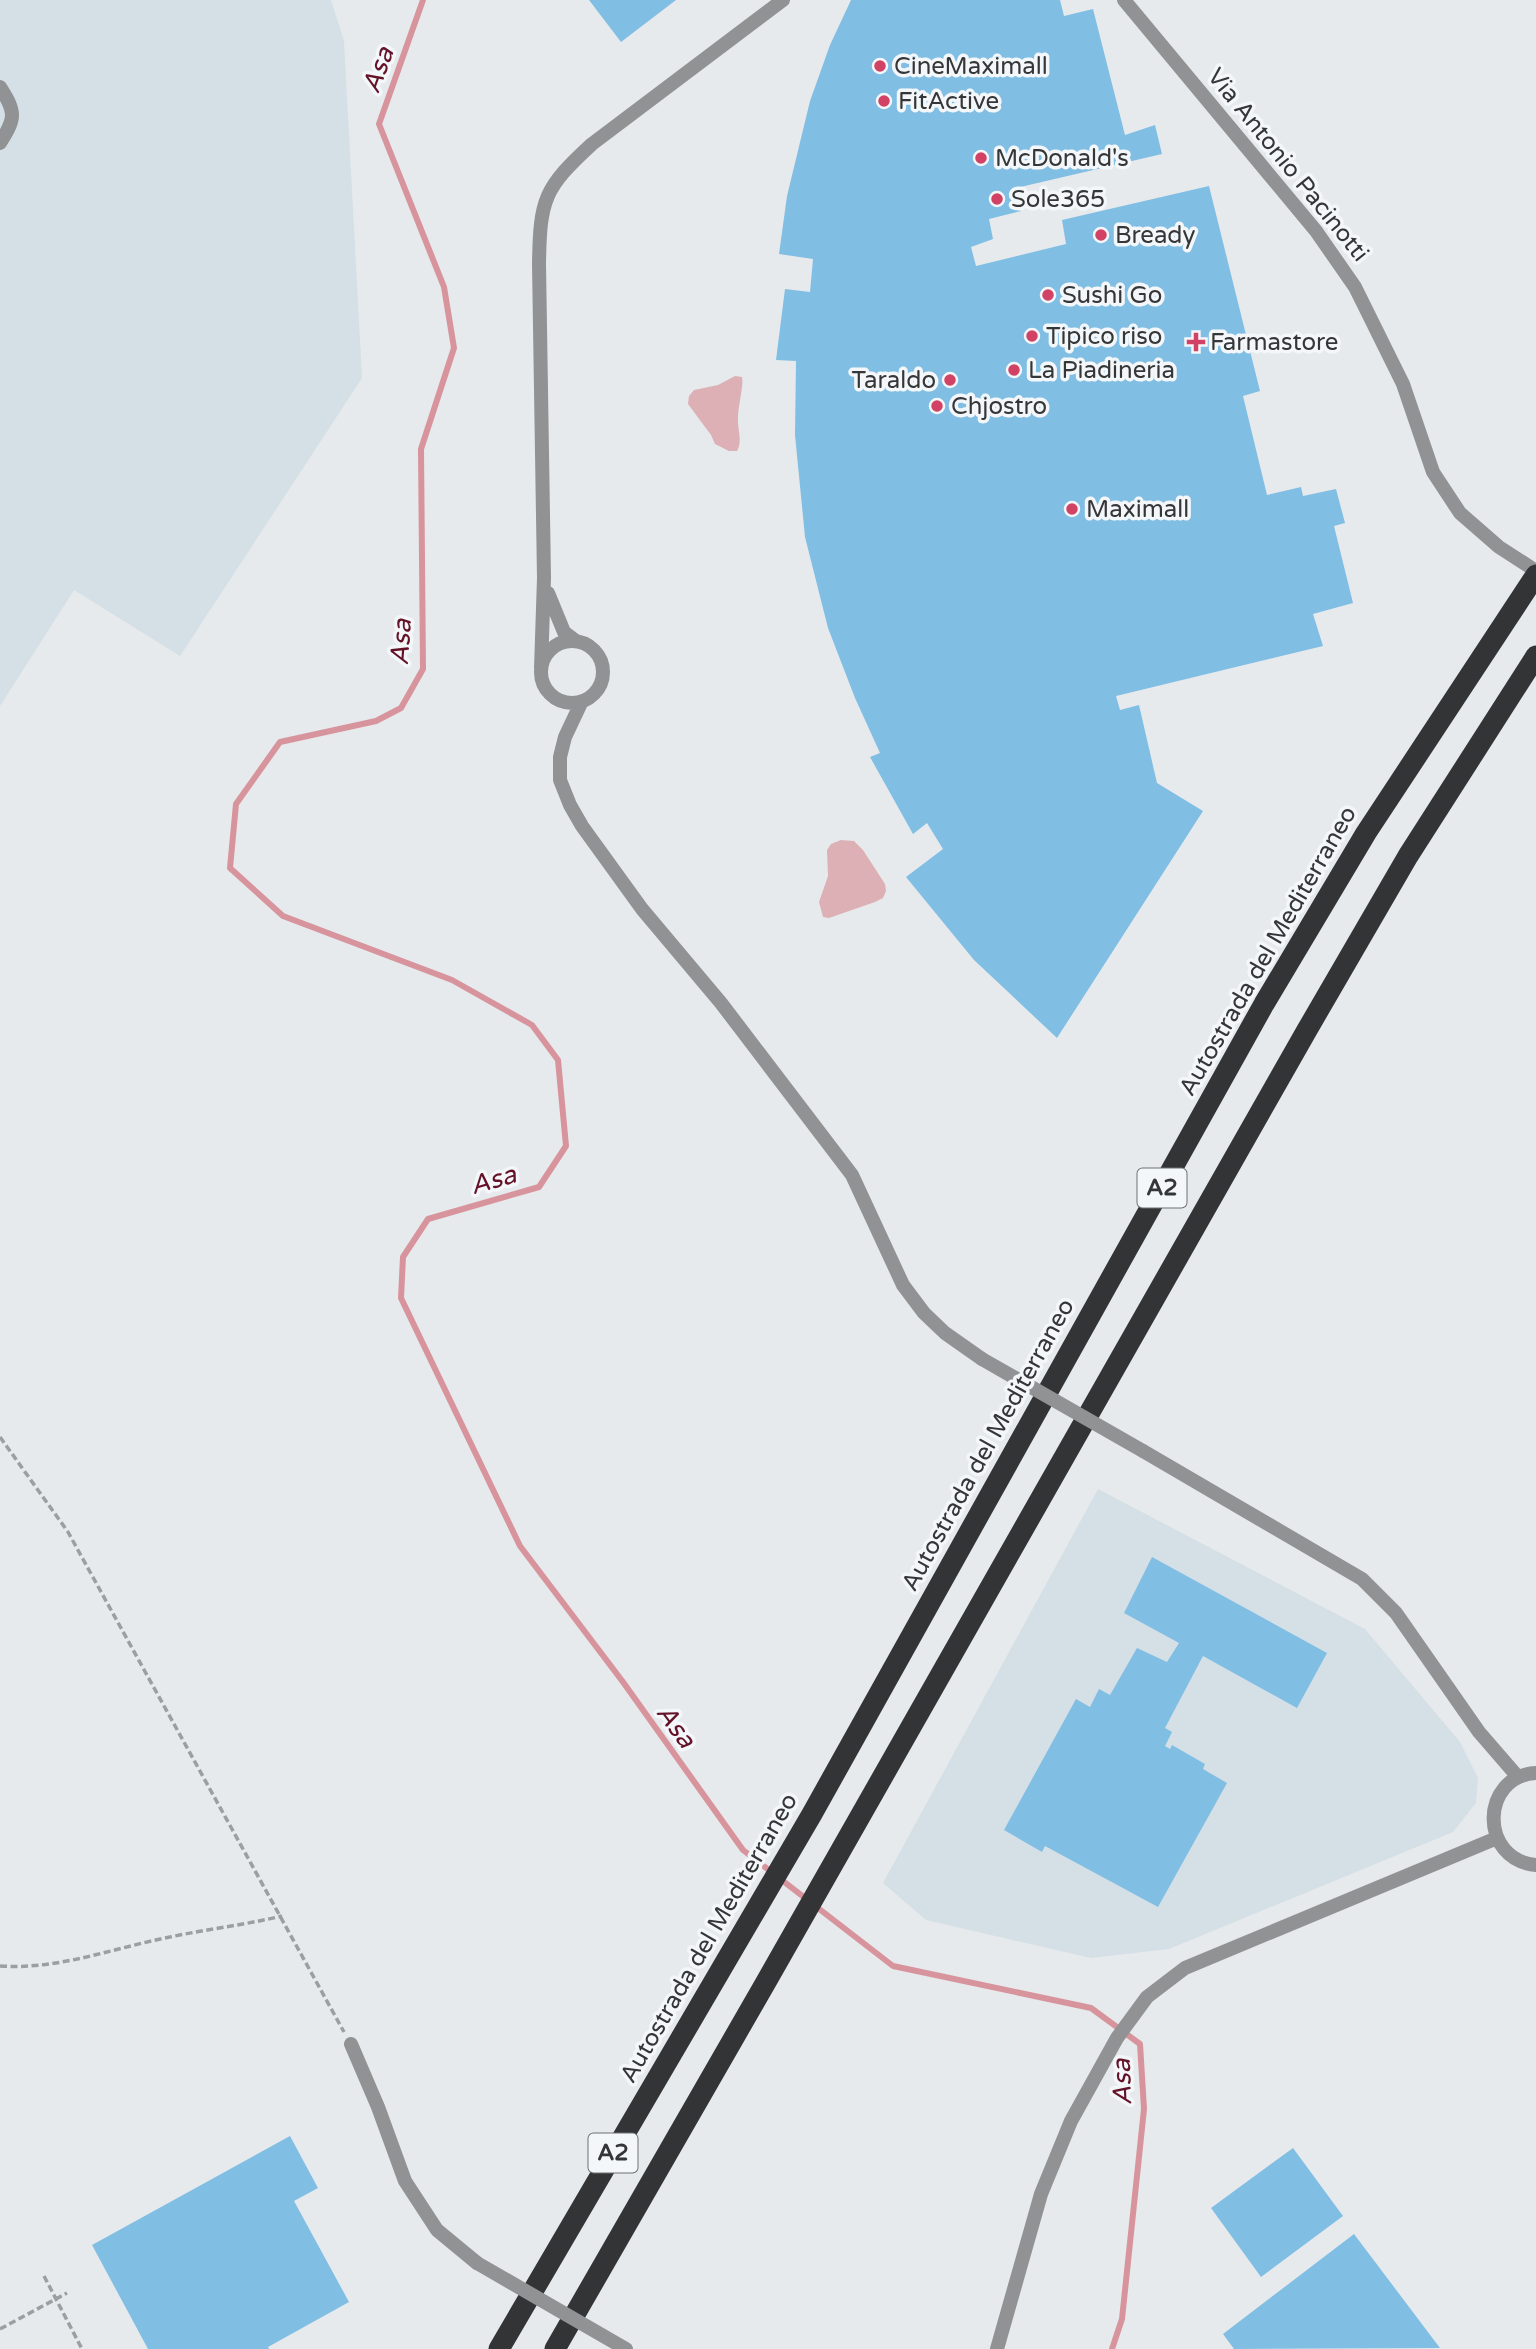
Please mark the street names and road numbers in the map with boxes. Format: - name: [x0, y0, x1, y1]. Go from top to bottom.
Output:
- street label: Via Antonio Pacinotti: [1201, 62, 1375, 268]
- street label: Autostrada del Mediterraneo: [1173, 801, 1363, 1101]
- road number: A2: [1138, 1168, 1186, 1208]
- street label: Autostrada del Mediterraneo: [895, 1294, 1081, 1596]
- street label: Autostrada del Mediterraneo: [614, 1788, 804, 2088]
- road number: A2: [588, 2134, 638, 2172]

